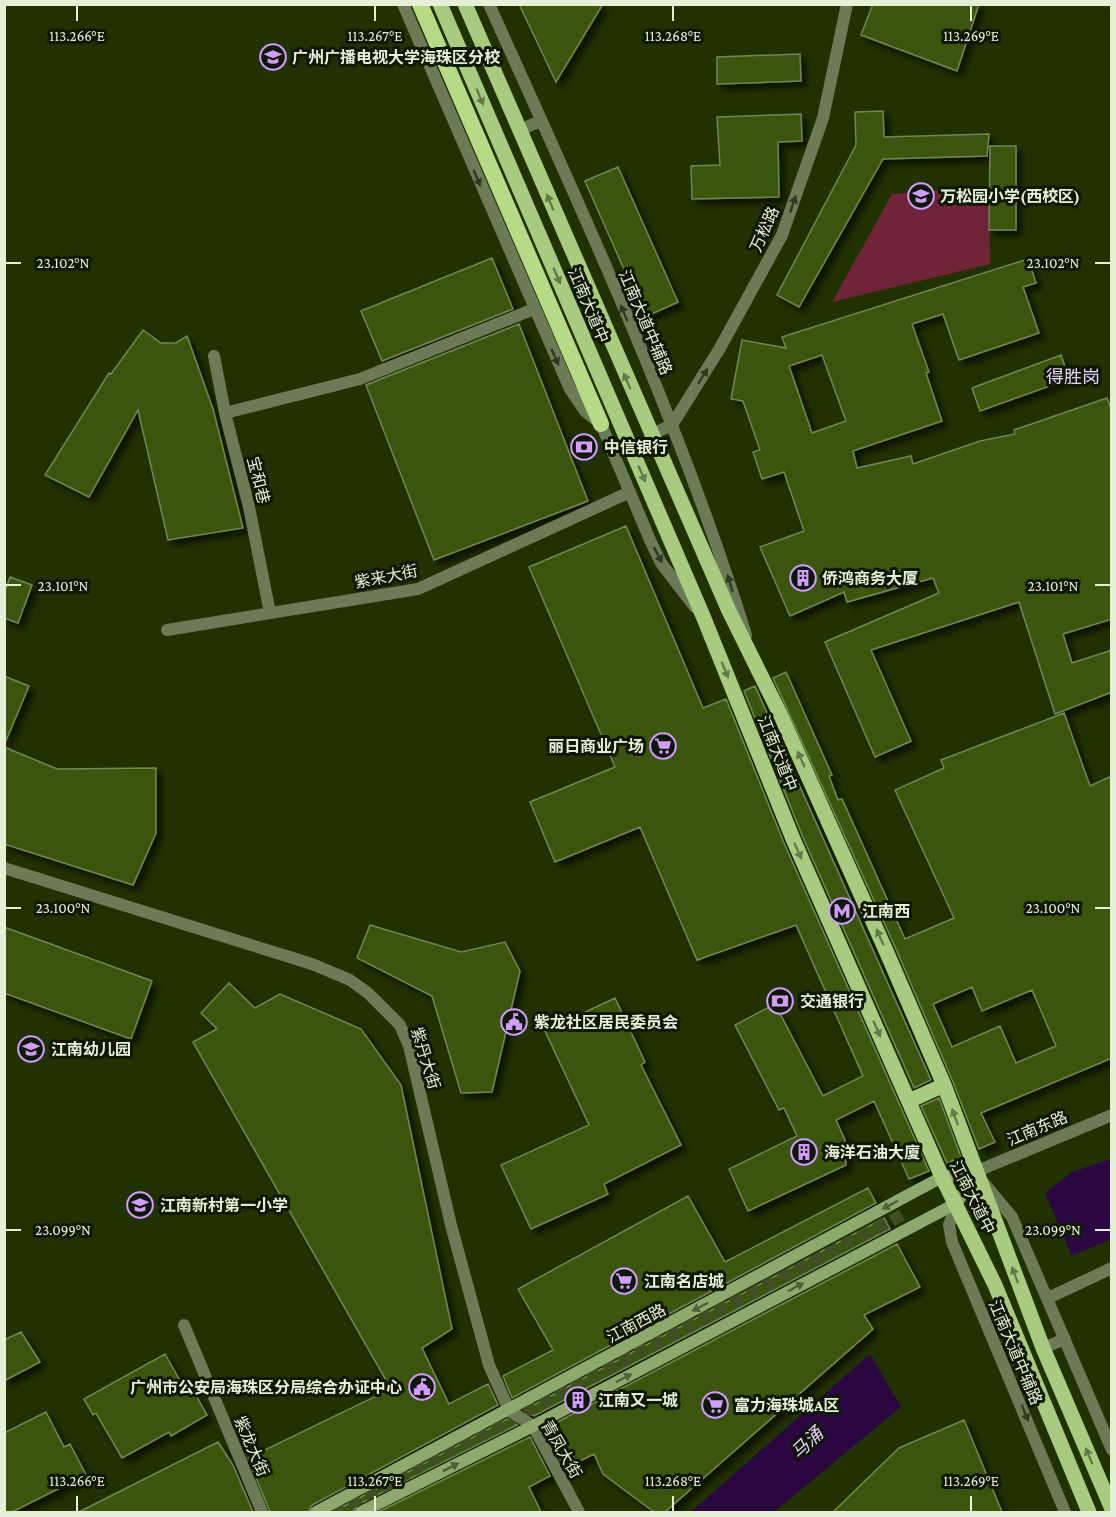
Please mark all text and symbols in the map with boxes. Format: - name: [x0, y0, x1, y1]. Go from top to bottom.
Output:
- text: 113.266°E: [49, 28, 105, 44]
- text: 113.267°E: [348, 28, 402, 44]
- text: 113.268°E: [645, 28, 701, 44]
- text: 113.269°E: [943, 28, 999, 44]
- school or university icon: 广州广播电视大学海珠区分校: [258, 42, 288, 72]
- place label: 广州广播电视大学海珠区分校: [292, 48, 501, 66]
- one-way arrow: [475, 88, 484, 105]
- one-way arrow: [473, 169, 482, 186]
- school or university icon: 万松园小学(西校区): [906, 181, 936, 211]
- place label: 万松园小学(西校区): [940, 187, 1080, 206]
- one-way arrow: [545, 193, 554, 211]
- one-way arrow: [789, 195, 799, 213]
- street label: 万松路: [747, 204, 782, 255]
- text: 23.102°N: [37, 255, 90, 271]
- text: 23.102°N: [1027, 255, 1080, 271]
- street label: 江南大道中: [565, 265, 612, 345]
- one-way arrow: [552, 267, 562, 285]
- street label: 江南大道中辅路: [616, 267, 675, 377]
- one-way arrow: [619, 304, 629, 322]
- one-way arrow: [550, 348, 559, 365]
- district label: 得胜岗: [1046, 367, 1100, 387]
- one-way arrow: [697, 368, 708, 384]
- one-way arrow: [622, 372, 631, 390]
- bank icon: 中信银行: [569, 432, 599, 462]
- place label: 中信银行: [604, 439, 668, 456]
- street label: 宝和巷: [244, 455, 273, 505]
- one-way arrow: [637, 466, 647, 484]
- one-way arrow: [653, 547, 663, 564]
- street label: 紫来大街: [353, 562, 419, 591]
- building icon: 侨鸿商务大厦: [788, 563, 818, 593]
- place label: 侨鸿商务大厦: [822, 570, 918, 587]
- one-way arrow: [725, 574, 734, 592]
- text: 23.101°N: [38, 578, 89, 594]
- text: 23.101°N: [1028, 578, 1079, 594]
- one-way arrow: [721, 661, 730, 679]
- street label: 江南大道中: [755, 713, 800, 793]
- supermarket icon: 丽日商业广场: [648, 731, 678, 761]
- place label: 丽日商业广场: [548, 738, 644, 755]
- one-way arrow: [796, 750, 805, 767]
- one-way arrow: [794, 842, 803, 859]
- metro station icon: 江南西: [827, 896, 857, 926]
- text: 23.100°N: [36, 900, 90, 916]
- text: 23.100°N: [1026, 900, 1080, 916]
- place label: 江南西: [862, 903, 910, 920]
- one-way arrow: [875, 927, 885, 945]
- bank icon: 交通银行: [765, 986, 795, 1016]
- place label: 交通银行: [800, 992, 864, 1010]
- public building icon: 紫龙社区居民委员会: [499, 1007, 529, 1037]
- place label: 紫龙社区居民委员会: [534, 1013, 678, 1031]
- one-way arrow: [872, 1021, 882, 1039]
- street label: 紫丹大街: [408, 1025, 443, 1091]
- school or university icon: 江南幼儿园: [16, 1034, 46, 1064]
- place label: 江南幼儿园: [51, 1040, 131, 1058]
- one-way arrow: [950, 1107, 960, 1125]
- street label: 江南东路: [1004, 1108, 1070, 1149]
- building icon: 海洋石油大廈: [789, 1137, 819, 1167]
- place label: 海洋石油大廈: [824, 1144, 920, 1161]
- street label: 江南大道中: [947, 1158, 998, 1237]
- school or university icon: 江南新村第一小学: [125, 1190, 155, 1220]
- place label: 江南新村第一小学: [160, 1196, 288, 1214]
- one-way arrow: [882, 1200, 899, 1210]
- text: 23.099°N: [35, 1222, 91, 1238]
- text: 23.099°N: [1025, 1222, 1081, 1238]
- supermarket icon: 江南名店城: [609, 1266, 639, 1296]
- one-way arrow: [1010, 1266, 1019, 1284]
- place label: 江南名店城: [644, 1272, 724, 1290]
- one-way arrow: [788, 1282, 805, 1292]
- street label: 江南大道中辅路: [986, 1297, 1045, 1407]
- street label: 江南西路: [604, 1301, 668, 1346]
- one-way arrow: [691, 1302, 708, 1312]
- public building icon: 广州市公安局海珠区分局综合办证中心: [407, 1372, 437, 1402]
- one-way arrow: [616, 1373, 633, 1383]
- place label: 广州市公安局海珠区分局综合办证中心: [130, 1378, 402, 1396]
- building icon: 江南又一城: [563, 1385, 593, 1415]
- supermarket icon: 富力海珠城A区: [700, 1390, 730, 1420]
- place label: 江南又一城: [598, 1391, 678, 1409]
- place label: 富力海珠城A区: [734, 1396, 840, 1414]
- one-way arrow: [1021, 1404, 1030, 1422]
- street label: 紫龙大街: [231, 1413, 272, 1479]
- street label: 青凤大街: [538, 1417, 585, 1481]
- water label: 马涌: [787, 1422, 828, 1463]
- one-way arrow: [1084, 1447, 1093, 1464]
- one-way arrow: [442, 1463, 459, 1472]
- text: 113.266°E: [49, 1473, 105, 1489]
- text: 113.267°E: [348, 1473, 402, 1489]
- text: 113.268°E: [645, 1473, 701, 1489]
- text: 113.269°E: [943, 1473, 999, 1489]

